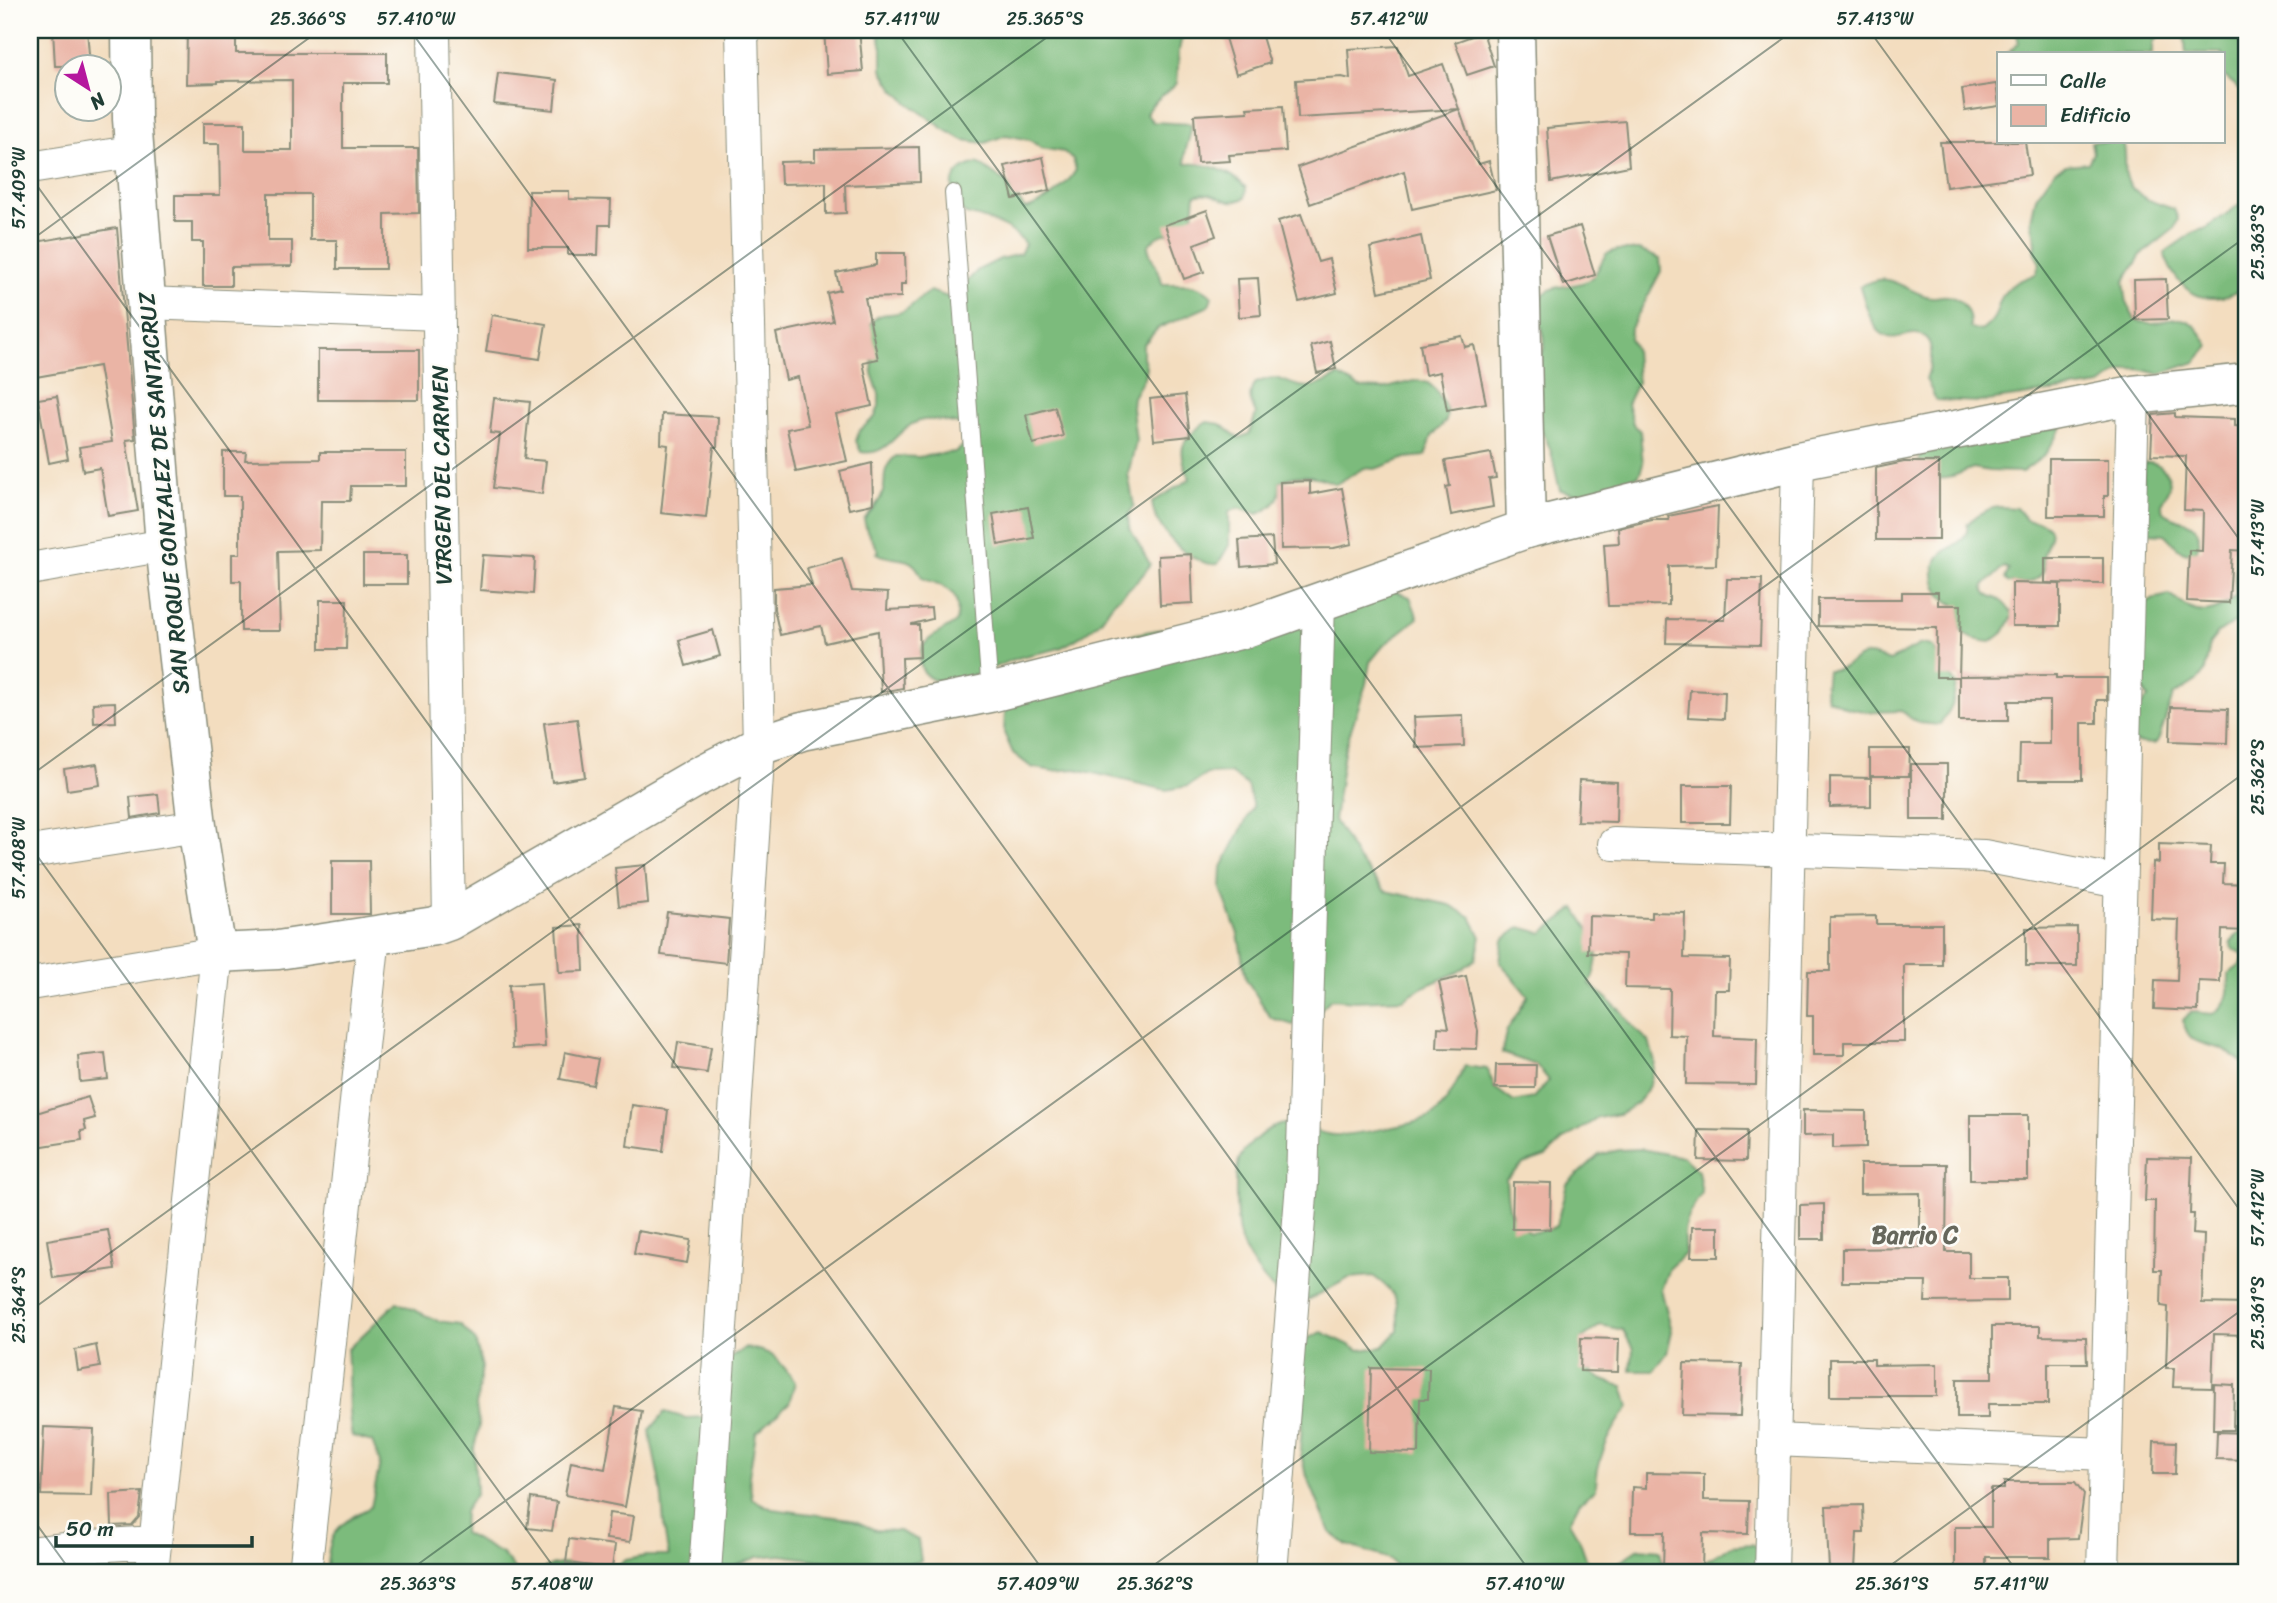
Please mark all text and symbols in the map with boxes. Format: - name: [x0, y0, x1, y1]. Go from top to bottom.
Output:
- text: 25.366°S: [270, 3, 346, 35]
- text: 57.410°W: [377, 3, 456, 35]
- text: 57.411°W: [865, 3, 941, 35]
- text: 25.365°S: [1007, 3, 1083, 35]
- text: 57.412°W: [1350, 3, 1429, 35]
- text: 57.413°W: [1836, 3, 1915, 35]
- north arrow: [52, 52, 122, 122]
- legend: [1997, 52, 2224, 144]
- text: Calle: [2060, 62, 2107, 100]
- text: N: [82, 84, 114, 119]
- text: Edificio: [2060, 96, 2131, 134]
- text: 57.409°W: [3, 146, 35, 229]
- text: 25.363°S: [2242, 204, 2274, 280]
- street label: SAN ROQUE GONZALEZ DE SANTACRUZ: [126, 290, 202, 696]
- street label: VIRGEN DEL CARMEN: [420, 365, 464, 585]
- text: 57.413°W: [2242, 498, 2274, 577]
- text: 25.362°S: [2242, 739, 2274, 815]
- text: 57.408°W: [3, 816, 35, 899]
- text: 57.412°W: [2242, 1168, 2274, 1247]
- district label: Barrio C: [1872, 1214, 1959, 1256]
- text: 25.364°S: [3, 1266, 35, 1344]
- text: 25.361°S: [2242, 1276, 2274, 1350]
- scale bar: [56, 1505, 252, 1549]
- text: 50 m: [66, 1510, 114, 1548]
- text: 25.363°S: [380, 1568, 456, 1600]
- text: 57.408°W: [511, 1568, 594, 1600]
- text: 57.409°W: [997, 1568, 1080, 1600]
- text: 25.362°S: [1117, 1568, 1193, 1600]
- text: 57.410°W: [1486, 1568, 1565, 1600]
- text: 25.361°S: [1855, 1568, 1929, 1600]
- text: 57.411°W: [1974, 1568, 2050, 1600]

